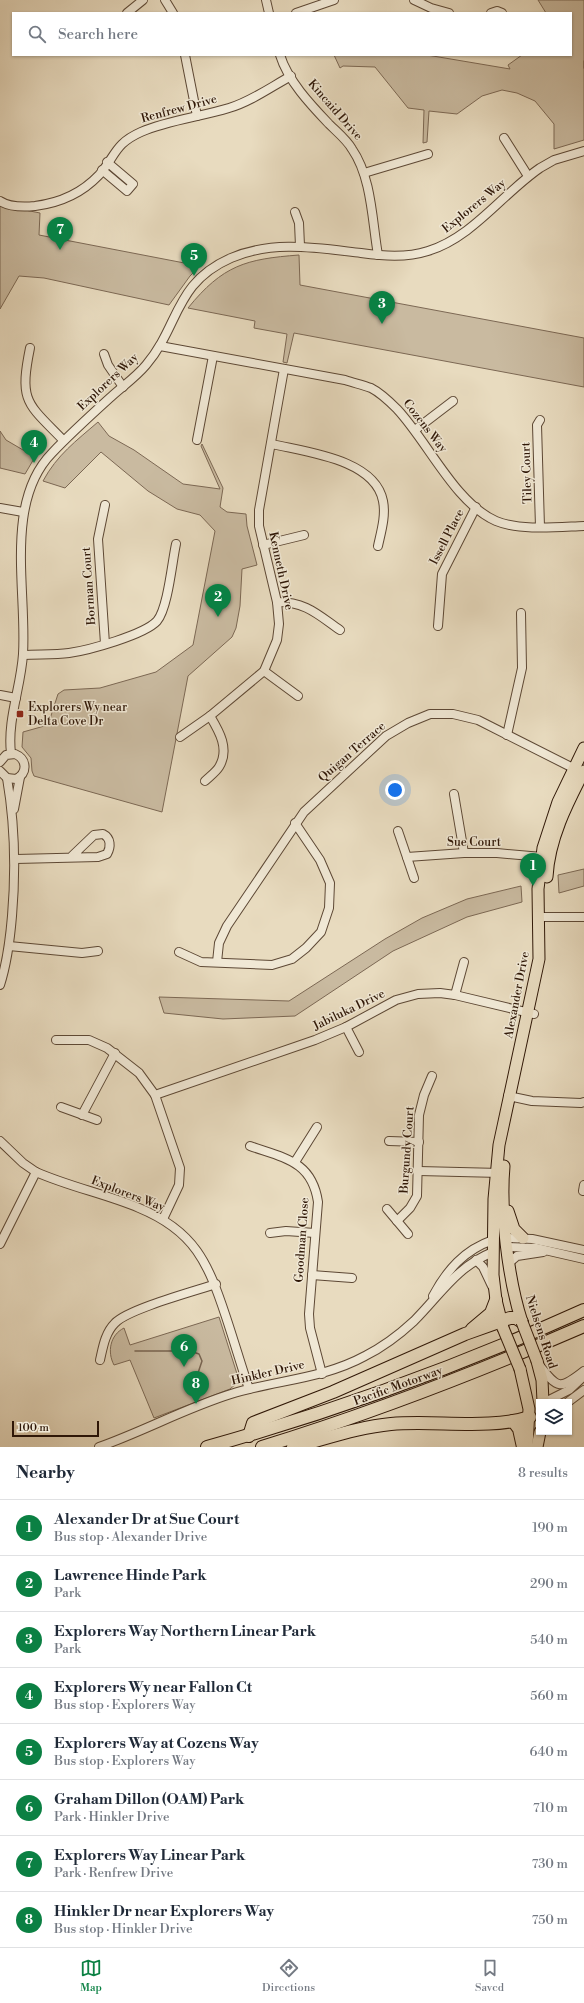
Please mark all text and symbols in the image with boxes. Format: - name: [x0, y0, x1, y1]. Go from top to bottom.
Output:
- search box: [12, 12, 572, 56]
- icon: search: [26, 23, 48, 45]
- text: Search here: [58, 25, 138, 44]
- street label: Kincaid Drive: [304, 76, 366, 144]
- street label: Renfrew Drive: [139, 92, 219, 126]
- street label: Explorers Way: [439, 176, 509, 236]
- pin: 7: [47, 217, 73, 250]
- pin: 5: [181, 243, 207, 276]
- pin: 3: [369, 291, 395, 324]
- street label: Explorers Way: [75, 350, 142, 414]
- street label: Cozens Way: [400, 396, 451, 456]
- pin: 4: [21, 430, 47, 463]
- street label: Tiley Court: [518, 441, 536, 504]
- street label: Issell Place: [427, 507, 467, 567]
- street label: Kenneth Drive: [265, 530, 297, 612]
- street label: Borman Court: [79, 546, 99, 627]
- pin: 2: [205, 584, 231, 617]
- place label: Explorers Wy near Delta Cove Dr: [28, 700, 127, 729]
- marker: Explorers Wy near Delta Cove Dr: [15, 709, 25, 719]
- street label: Quigan Terrace: [315, 719, 389, 785]
- your location: [385, 780, 405, 800]
- street label: Sue Court: [447, 835, 502, 850]
- pin: 1: [520, 853, 546, 886]
- street label: Alexander Drive: [501, 950, 533, 1041]
- street label: Jabiluka Drive: [310, 986, 387, 1034]
- street label: Burgundy Court: [396, 1105, 418, 1195]
- street label: Explorers Way: [89, 1173, 167, 1215]
- street label: Goodman Close: [292, 1197, 312, 1283]
- street label: Nielsens Road: [522, 1293, 560, 1371]
- pin: 6: [171, 1334, 197, 1367]
- street label: Hinkler Drive: [230, 1357, 306, 1389]
- street label: Pacific Motorway: [352, 1363, 445, 1409]
- pin: 8: [183, 1371, 209, 1404]
- map controls: [536, 1399, 572, 1435]
- button: layers: [536, 1399, 572, 1435]
- scale bar: [12, 1419, 99, 1438]
- text: 100 m: [18, 1421, 49, 1435]
- text: Nearby: [16, 1462, 75, 1484]
- text: 8 results: [518, 1465, 568, 1481]
- text: Alexander Dr at Sue Court: [54, 1510, 239, 1529]
- text: 1: [26, 1520, 32, 1536]
- text: 190 m: [532, 1520, 568, 1536]
- text: Bus stop · Alexander Drive: [54, 1529, 207, 1545]
- text: Lawrence Hinde Park: [54, 1566, 207, 1585]
- text: 2: [25, 1576, 33, 1592]
- text: 290 m: [530, 1576, 568, 1592]
- text: Park: [54, 1585, 81, 1601]
- text: Explorers Way Northern Linear Park: [54, 1622, 316, 1641]
- text: 3: [25, 1632, 33, 1648]
- text: 540 m: [530, 1632, 568, 1648]
- text: Park: [54, 1641, 81, 1657]
- text: Explorers Wy near Fallon Ct: [54, 1678, 252, 1697]
- text: 4: [25, 1688, 33, 1704]
- text: 560 m: [530, 1688, 568, 1704]
- text: Bus stop · Explorers Way: [54, 1697, 196, 1713]
- text: Explorers Way at Cozens Way: [54, 1734, 259, 1753]
- text: 5: [25, 1744, 33, 1760]
- text: 640 m: [529, 1744, 568, 1760]
- text: Bus stop · Explorers Way: [54, 1753, 196, 1769]
- text: Graham Dillon (OAM) Park: [54, 1790, 244, 1809]
- text: 6: [25, 1800, 33, 1816]
- text: 710 m: [533, 1800, 568, 1816]
- text: Park · Hinkler Drive: [54, 1809, 170, 1825]
- text: Explorers Way Linear Park: [54, 1846, 245, 1865]
- text: 7: [25, 1856, 33, 1872]
- text: 730 m: [532, 1856, 568, 1872]
- text: Park · Renfrew Drive: [54, 1865, 173, 1881]
- text: Hinkler Dr near Explorers Way: [54, 1902, 274, 1921]
- text: 8: [25, 1912, 33, 1928]
- text: 750 m: [532, 1912, 568, 1928]
- text: Bus stop · Hinkler Drive: [54, 1921, 193, 1937]
- tab: Map: [80, 1957, 102, 1995]
- tab: Directions: [262, 1957, 315, 1995]
- tab: Saved: [475, 1957, 504, 1995]

